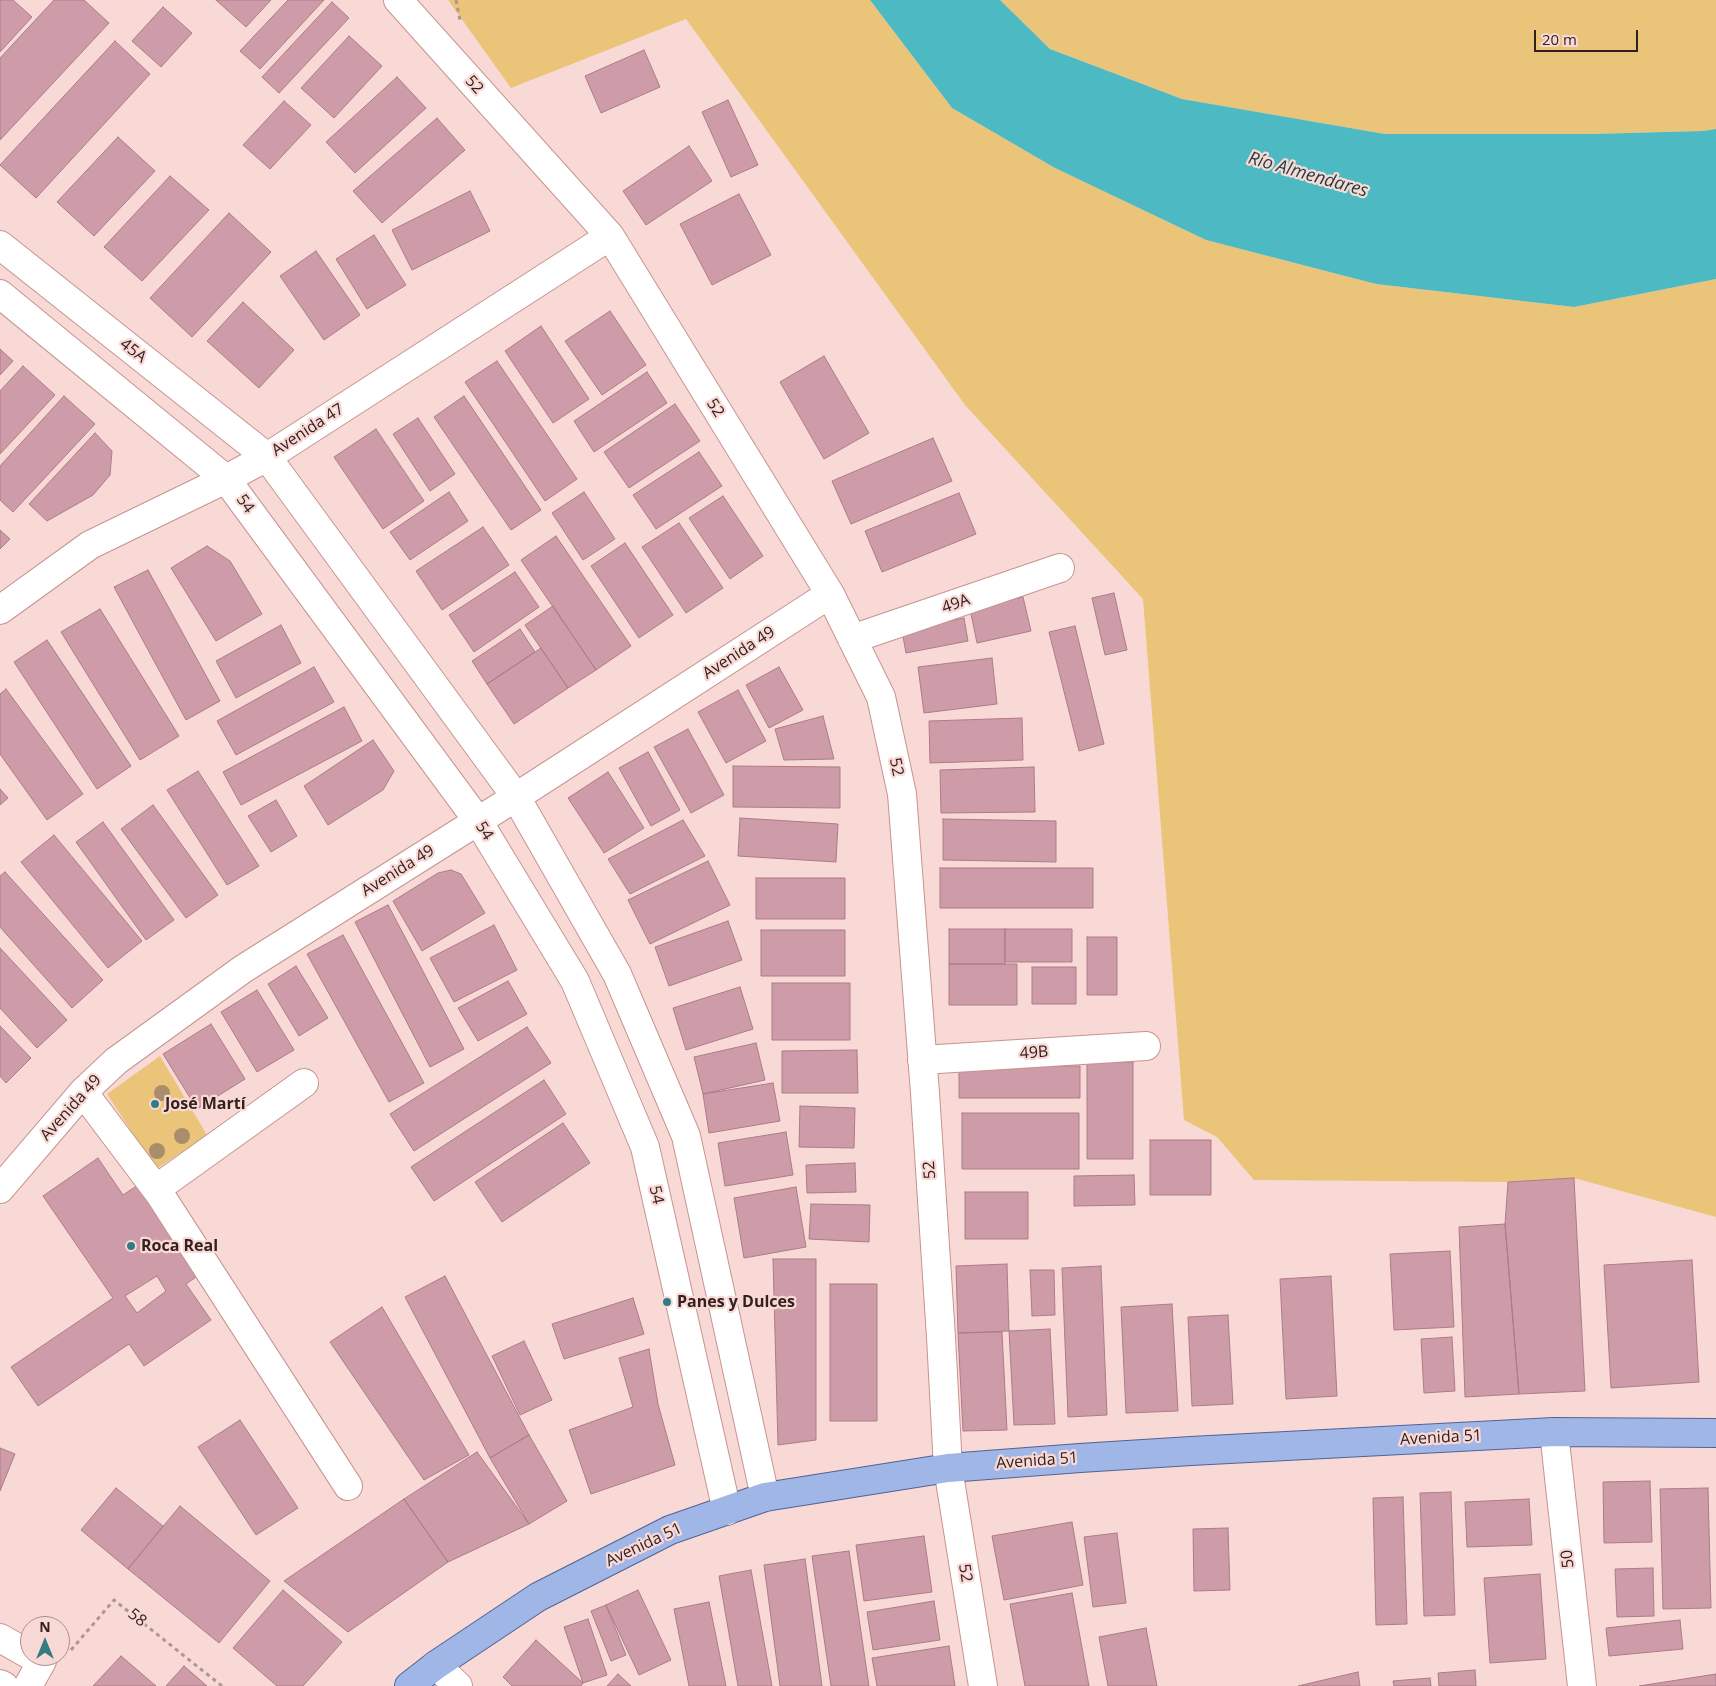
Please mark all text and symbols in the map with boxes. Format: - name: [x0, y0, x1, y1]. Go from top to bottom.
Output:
- scale bar: [1536, 20, 1640, 52]
- text: 20 m: [1542, 29, 1577, 49]
- street label: 52: [461, 72, 487, 98]
- water label: Río Almendares: [1246, 148, 1370, 202]
- street label: 45A: [116, 335, 150, 367]
- street label: 52: [702, 395, 728, 421]
- street label: Avenida 47: [268, 400, 348, 460]
- street label: 54: [232, 491, 258, 517]
- street label: 49A: [939, 590, 973, 618]
- street label: Avenida 49: [699, 623, 779, 683]
- street label: 52: [885, 756, 907, 778]
- street label: 54: [471, 818, 497, 844]
- street label: Avenida 49: [358, 841, 438, 901]
- street label: 49B: [1019, 1042, 1049, 1064]
- street label: Avenida 49: [36, 1071, 106, 1145]
- place label: José Martí: [165, 1094, 246, 1114]
- marker: José Martí: [149, 1098, 161, 1110]
- street label: 52: [920, 1160, 940, 1180]
- street label: 54: [645, 1184, 667, 1206]
- place label: Roca Real: [141, 1236, 218, 1256]
- marker: Roca Real: [125, 1240, 137, 1252]
- place label: Panes y Dulces: [677, 1292, 795, 1312]
- marker: Panes y Dulces: [661, 1296, 673, 1308]
- street label: Avenida 51: [1400, 1426, 1482, 1450]
- street label: Avenida 51: [995, 1449, 1079, 1473]
- street label: Avenida 51: [603, 1519, 685, 1571]
- street label: 50: [1557, 1549, 1579, 1569]
- street label: 52: [954, 1562, 976, 1584]
- street label: 58: [124, 1605, 150, 1631]
- north arrow: [20, 1616, 70, 1666]
- text: N: [39, 1617, 51, 1636]

